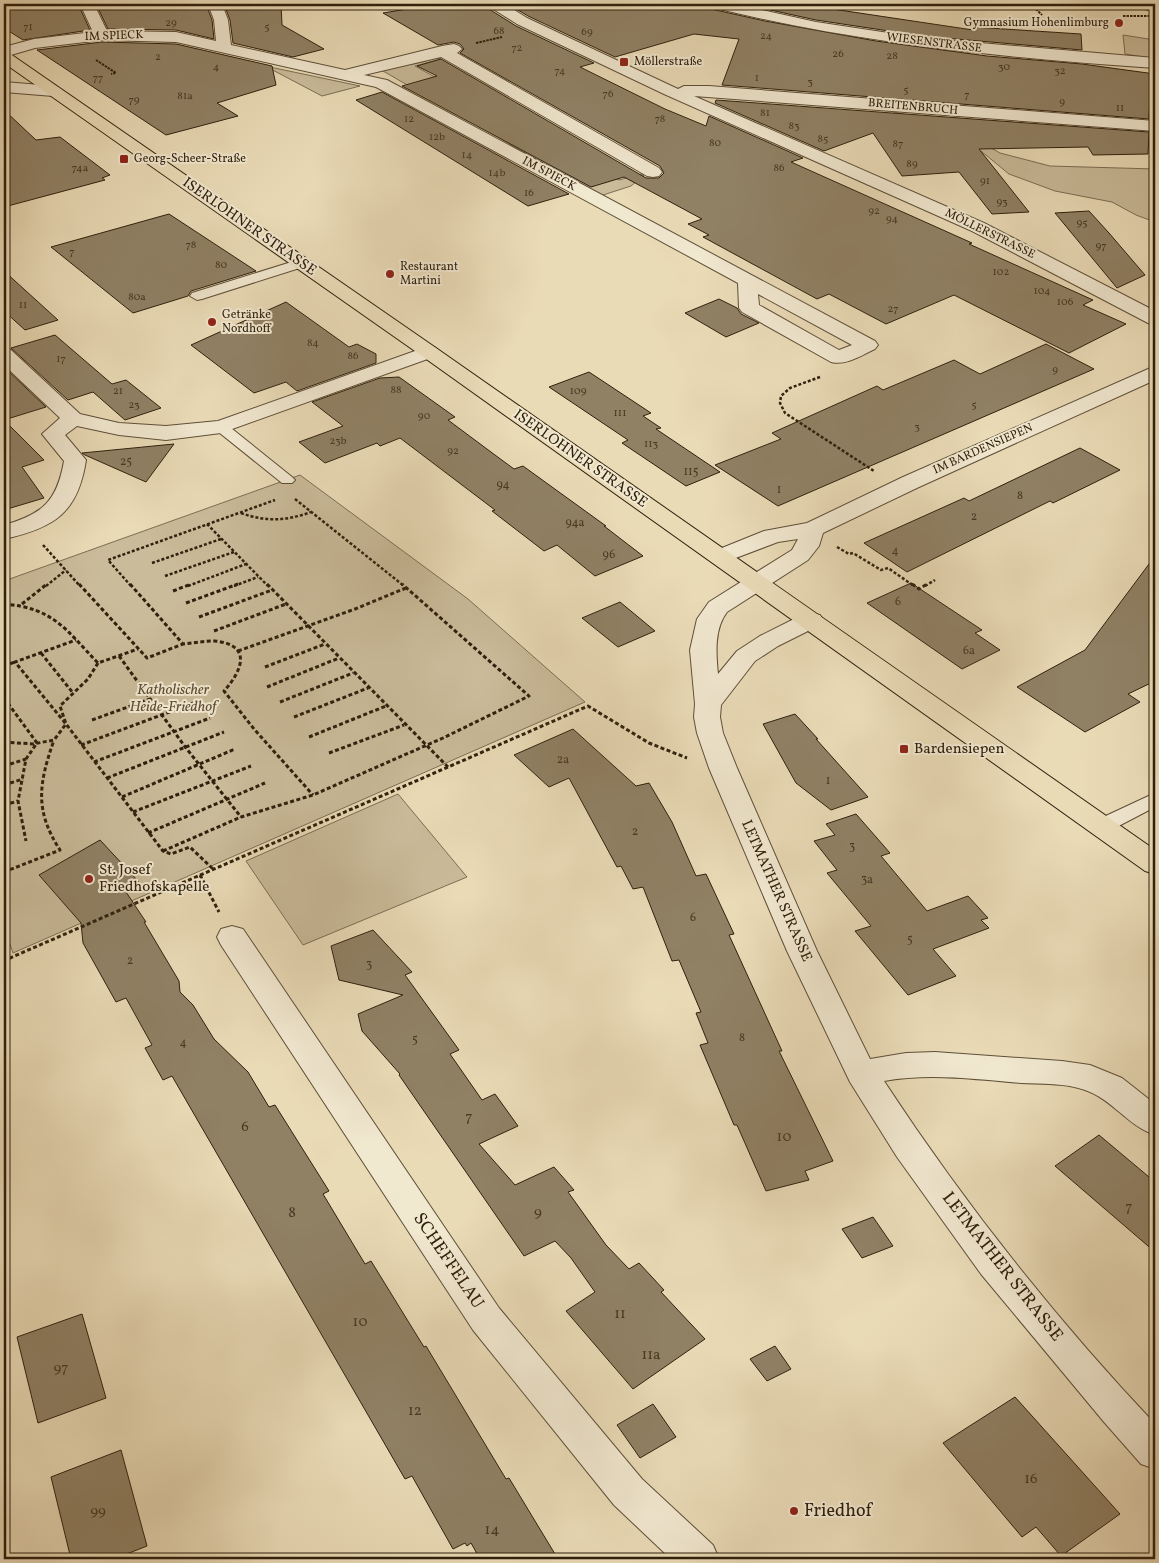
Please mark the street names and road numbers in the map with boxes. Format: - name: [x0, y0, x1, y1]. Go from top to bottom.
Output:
- street label: IM SPIECK: [84, 27, 144, 45]
- street label: WIESENSTRASSE: [885, 29, 983, 57]
- street label: BREITENBRUCH: [867, 95, 959, 119]
- street label: IM SPIECK: [519, 153, 579, 195]
- street label: ISERLOHNER STRASSE: [178, 173, 320, 281]
- street label: MÖLLERSTRASSE: [942, 204, 1038, 263]
- street label: ISERLOHNER STRASSE: [509, 405, 651, 513]
- street label: IM BARDENSIEPEN: [931, 420, 1036, 478]
- street label: LETMATHER STRASSE: [735, 817, 817, 965]
- street label: LETMATHER STRASSE: [936, 1187, 1069, 1347]
- street label: SCHEFFELAU: [407, 1208, 489, 1314]

